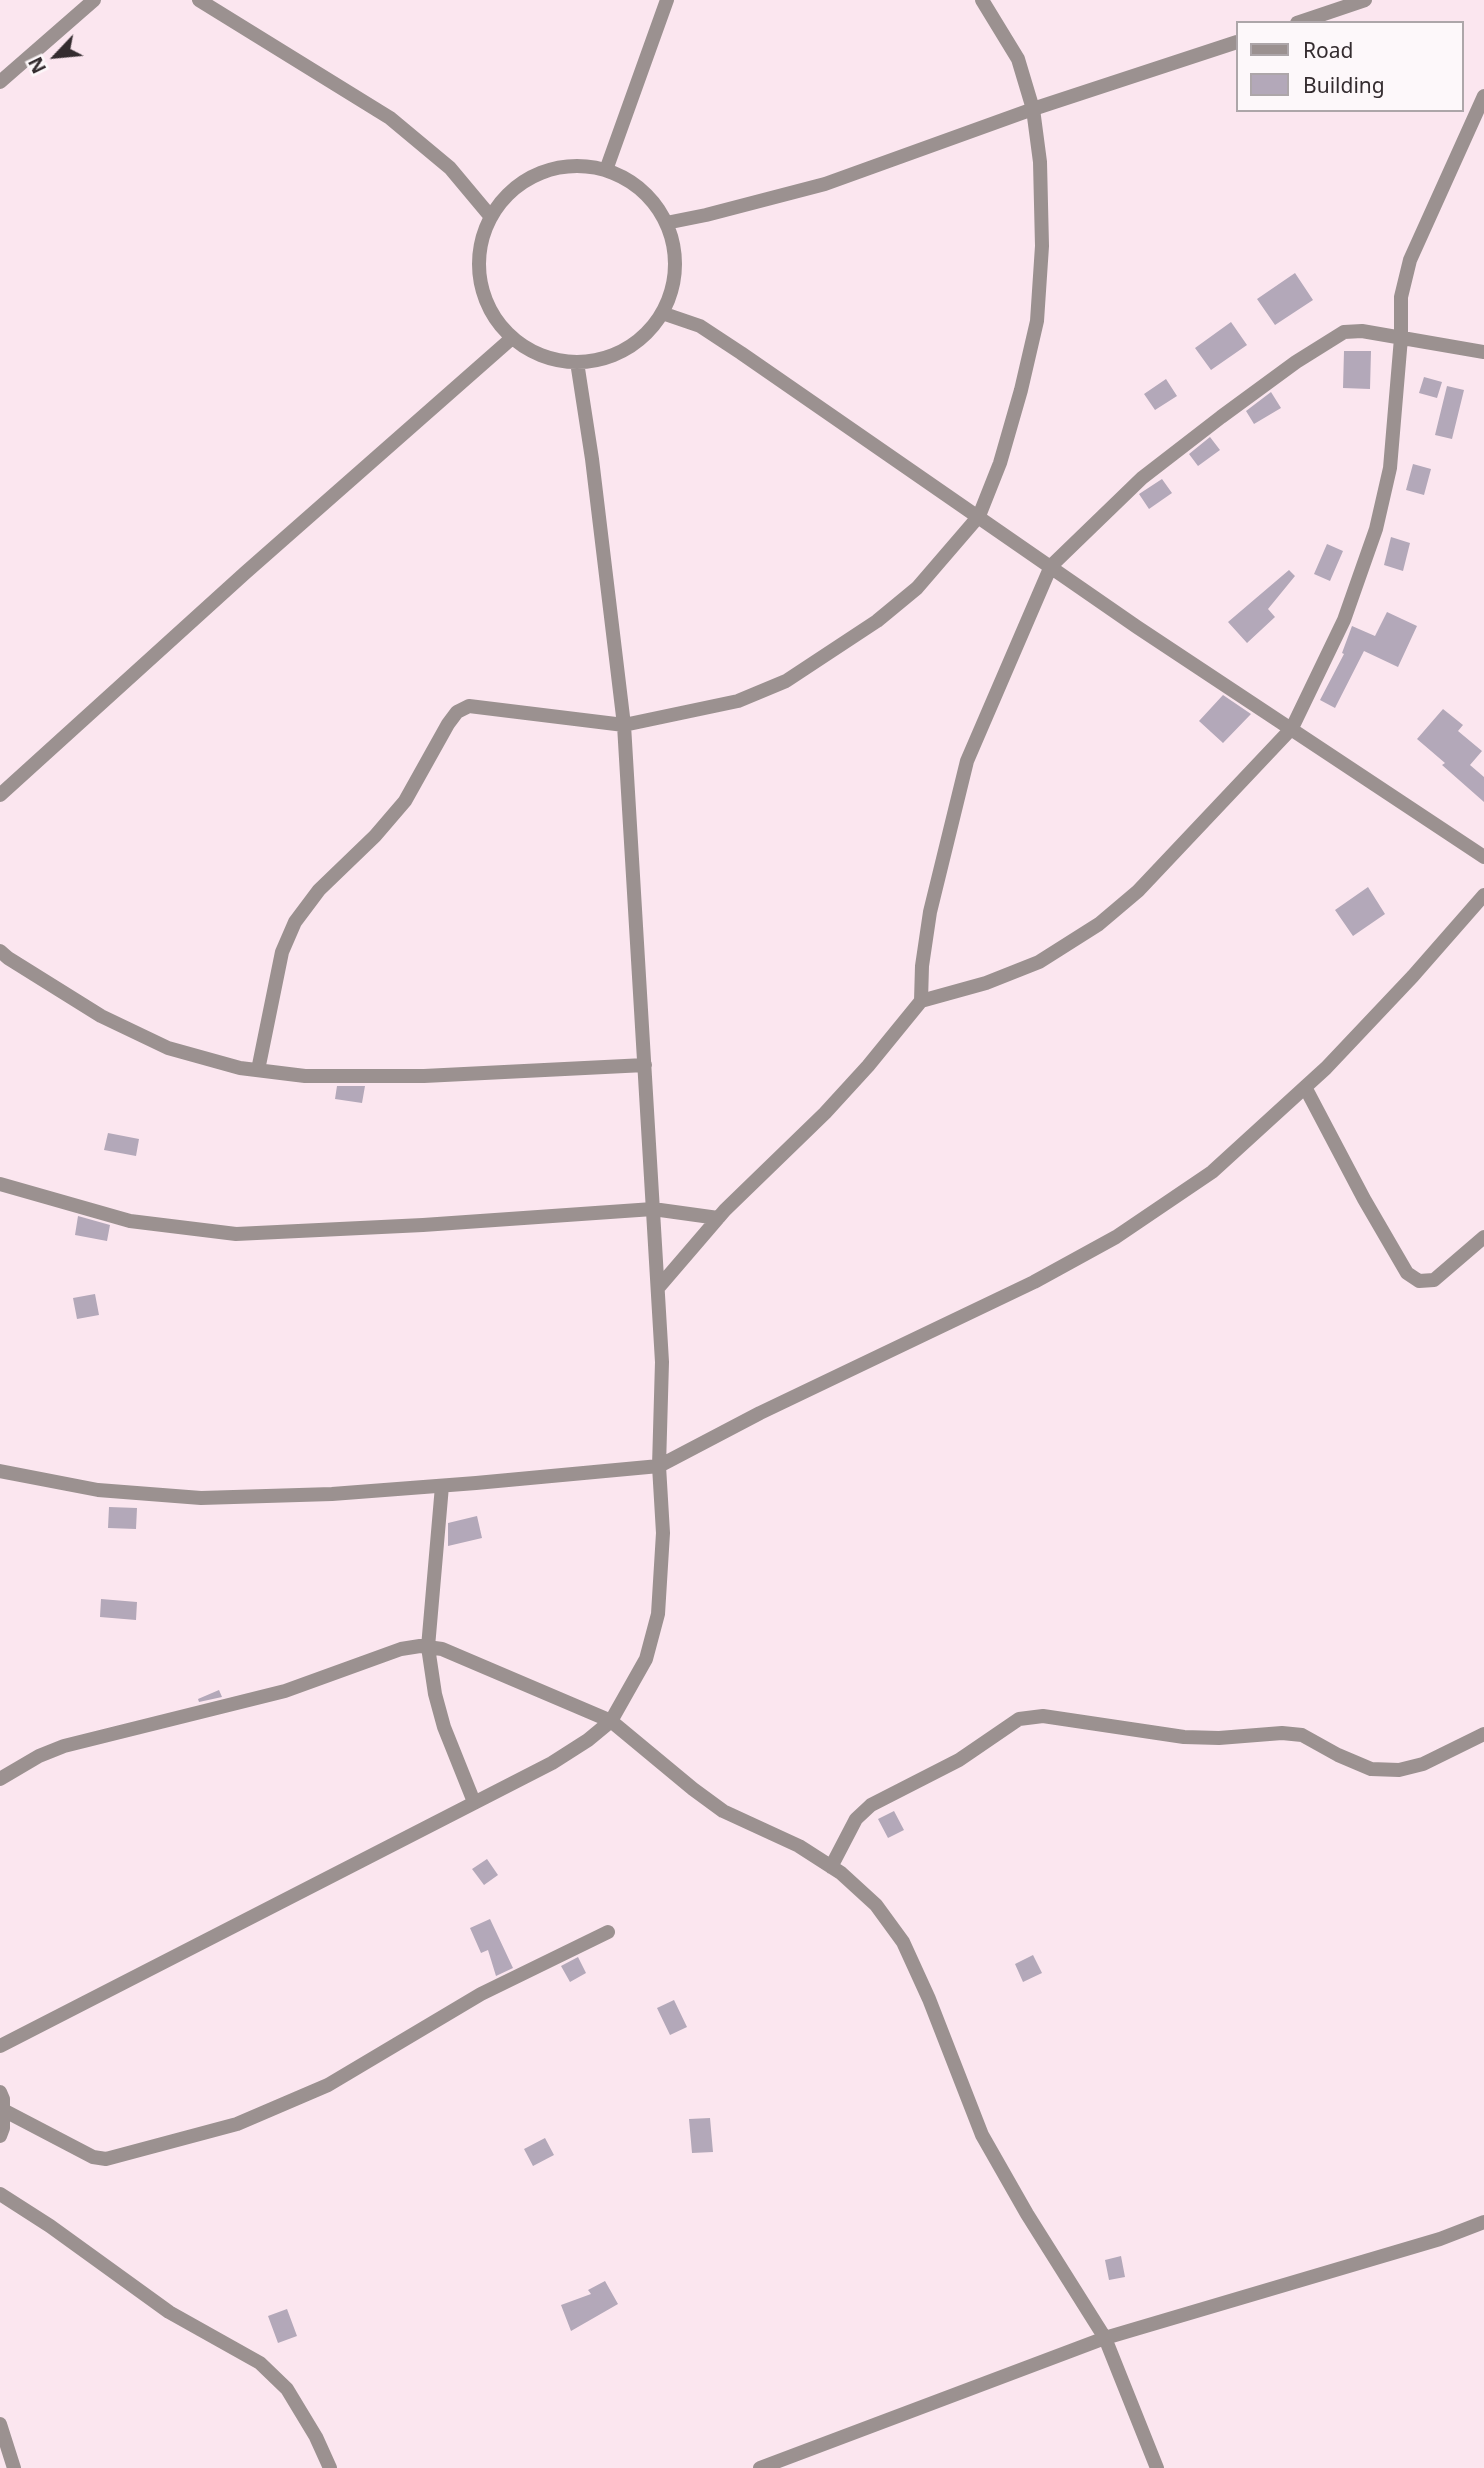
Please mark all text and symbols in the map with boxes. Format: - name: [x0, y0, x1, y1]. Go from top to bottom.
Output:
- north arrow: [21, 21, 91, 91]
- legend: [1236, 21, 1463, 112]
- text: Road: [1303, 36, 1353, 64]
- text: N: [22, 53, 52, 78]
- text: Building: [1303, 71, 1385, 99]

